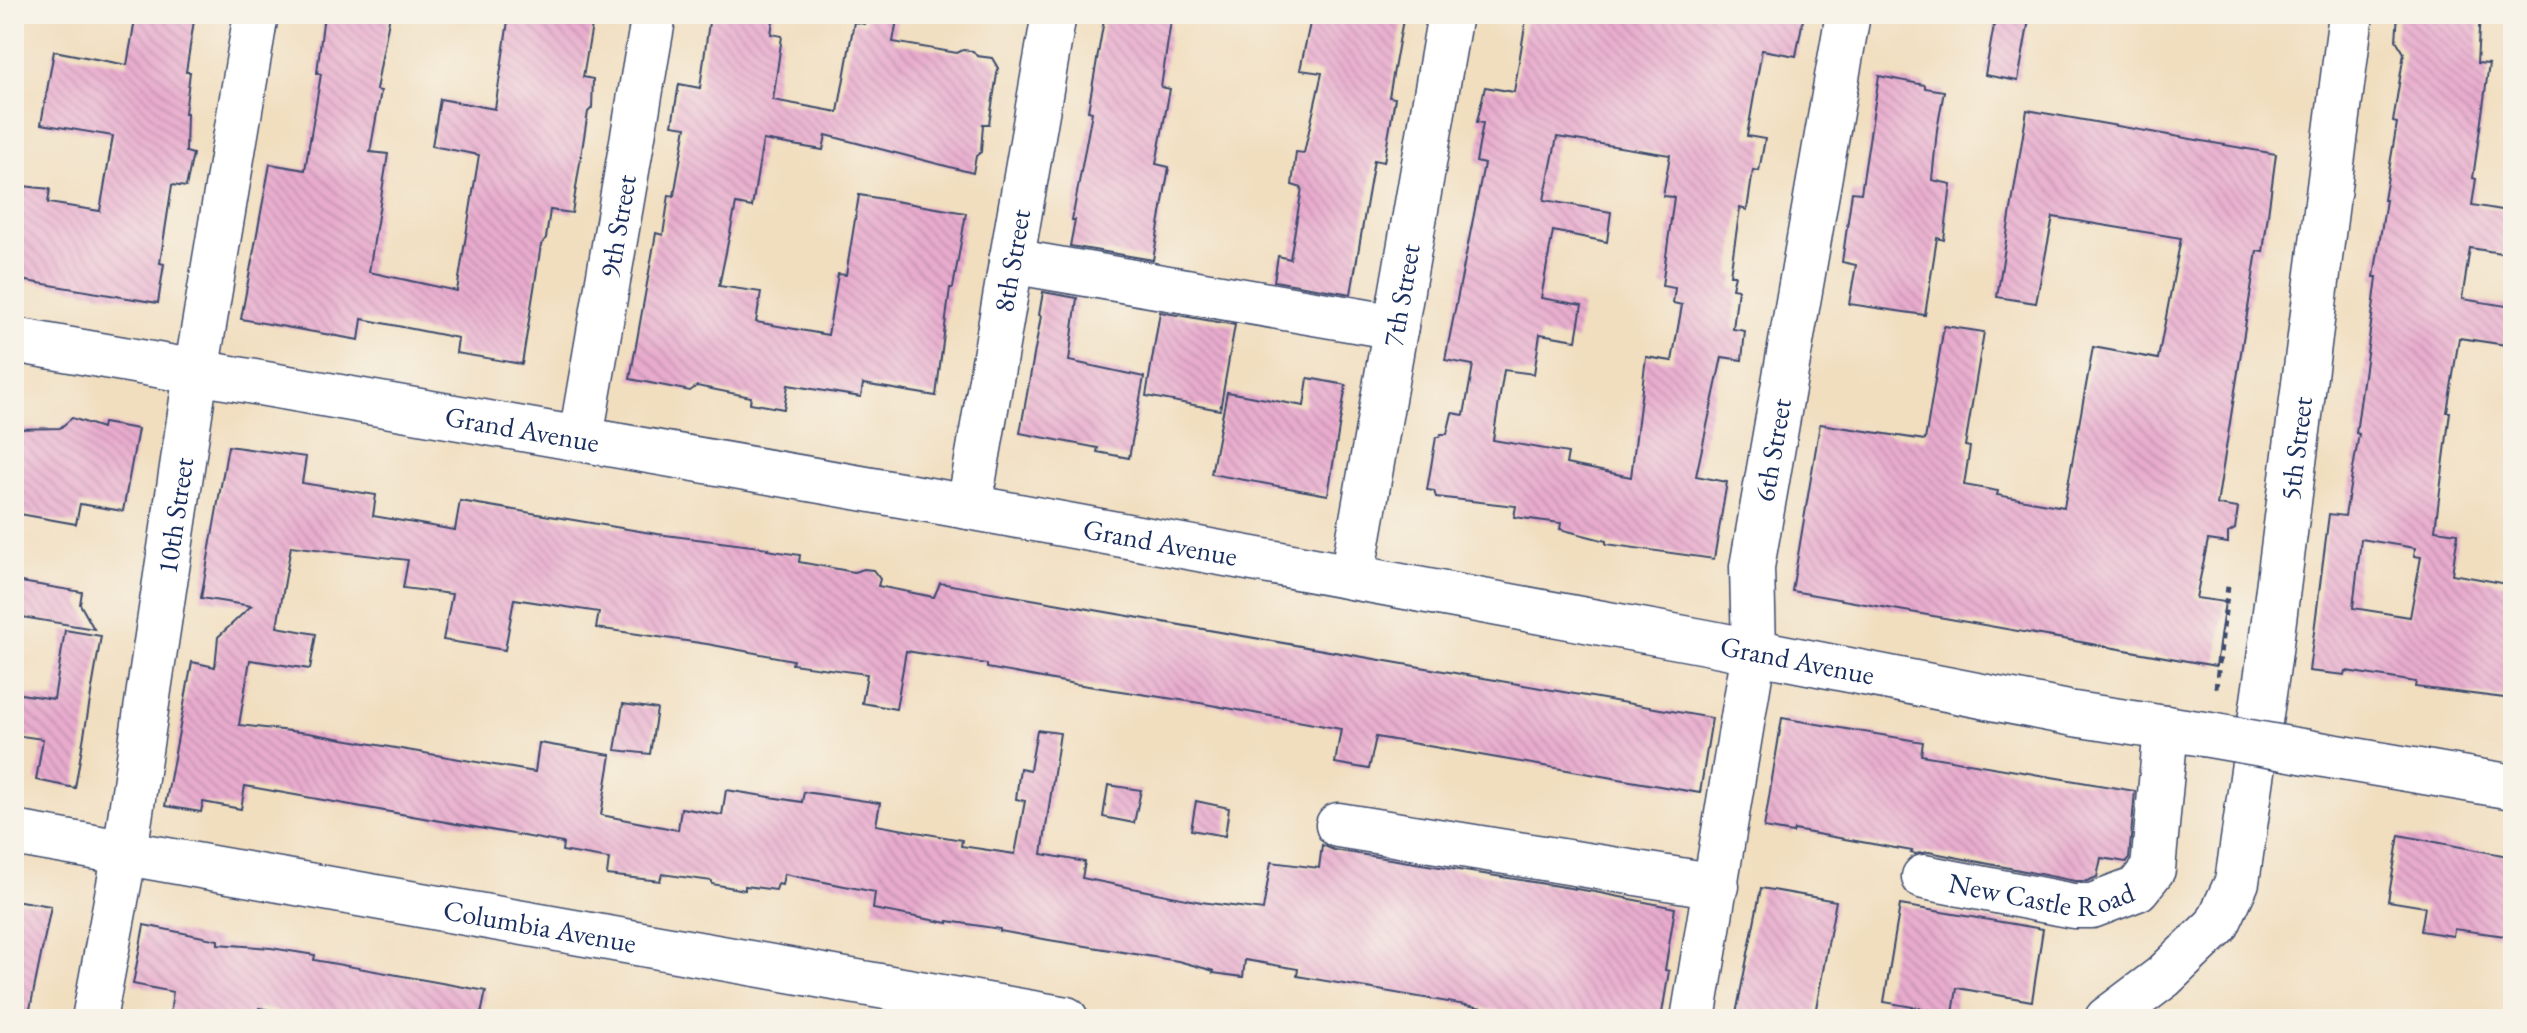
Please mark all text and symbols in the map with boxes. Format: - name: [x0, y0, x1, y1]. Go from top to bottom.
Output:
- street label: 9th Street: [591, 172, 644, 280]
- street label: 8th Street: [985, 206, 1038, 315]
- street label: 7th Street: [1374, 241, 1428, 349]
- street label: 5th Street: [2271, 394, 2320, 502]
- street label: 6th Street: [1746, 395, 1799, 504]
- street label: Grand Avenue: [442, 398, 602, 460]
- street label: 10th Street: [148, 455, 201, 576]
- street label: Grand Avenue: [1080, 510, 1240, 574]
- street label: Grand Avenue: [1718, 627, 1878, 693]
- street label: New Castle Road: [1946, 864, 2140, 924]
- street label: Columbia Avenue: [441, 891, 639, 961]

